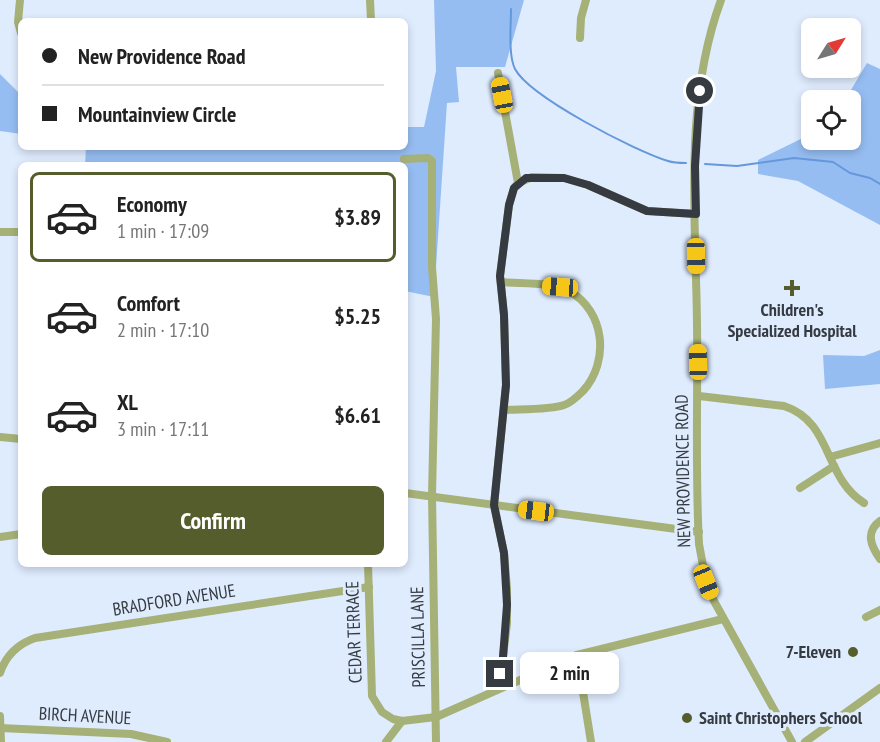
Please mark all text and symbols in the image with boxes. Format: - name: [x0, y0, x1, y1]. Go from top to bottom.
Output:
- north arrow: [801, 18, 861, 78]
- map controls: [801, 18, 861, 150]
- text: New Providence Road: [78, 42, 246, 70]
- car: [490, 76, 514, 114]
- route start: [686, 77, 713, 104]
- button: locate: [801, 90, 861, 150]
- text: Mountainview Circle: [78, 100, 236, 128]
- icon: car: [45, 190, 99, 244]
- text: Economy: [117, 190, 187, 218]
- text: $3.89: [334, 203, 381, 231]
- text: 1 min · 17:09: [117, 218, 209, 244]
- car: [687, 238, 705, 274]
- car: [541, 277, 579, 297]
- marker: Children's Specialized Hospital: [783, 279, 801, 297]
- icon: car: [45, 289, 99, 343]
- text: Comfort: [117, 289, 180, 317]
- place label: Children's Specialized Hospital: [727, 298, 857, 342]
- text: $5.25: [334, 302, 381, 330]
- text: 2 min · 17:10: [117, 317, 209, 343]
- car: [689, 344, 707, 380]
- icon: car: [45, 388, 99, 442]
- text: XL: [117, 388, 138, 416]
- street label: NEW PROVIDENCE ROAD: [670, 394, 695, 548]
- text: $6.61: [334, 401, 381, 429]
- text: 3 min · 17:11: [117, 416, 209, 442]
- button: Confirm: [42, 486, 384, 555]
- car: [517, 500, 555, 522]
- car: [691, 562, 721, 602]
- street label: BRADFORD AVENUE: [111, 578, 237, 621]
- street label: CEDAR TERRACE: [340, 581, 367, 684]
- street label: PRISCILLA LANE: [405, 586, 430, 688]
- place label: 7-Eleven: [785, 640, 841, 663]
- marker: 7-Eleven: [846, 645, 860, 659]
- callout: 2 min: [521, 653, 620, 695]
- route end: [486, 660, 513, 687]
- text: 2 min: [549, 660, 590, 686]
- street label: BIRCH AVENUE: [38, 702, 132, 729]
- place label: Saint Christophers School: [699, 706, 863, 729]
- marker: Saint Christophers School: [680, 711, 694, 725]

